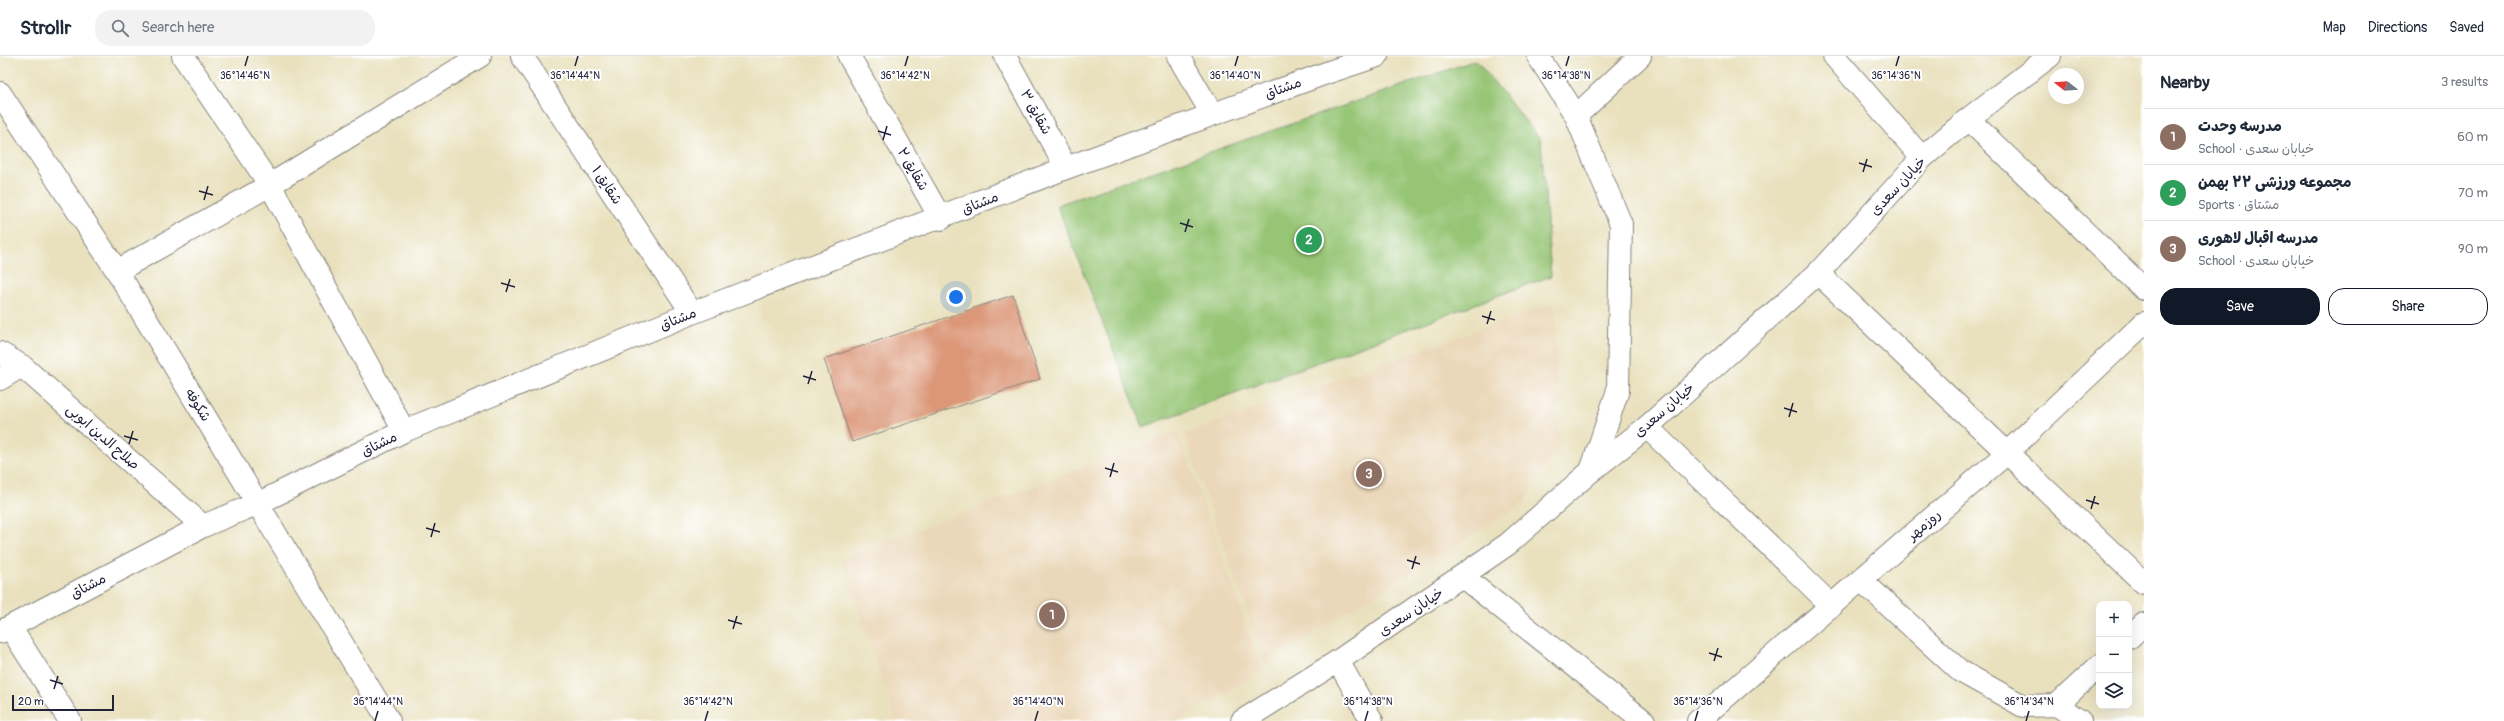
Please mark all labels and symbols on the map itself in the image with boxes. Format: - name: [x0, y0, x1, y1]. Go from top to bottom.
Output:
- north arrow: [2048, 68, 2084, 104]
- text: 36°14'46"N: [220, 70, 270, 82]
- text: 36°14'44"N: [550, 70, 600, 82]
- text: 36°14'42"N: [880, 70, 930, 82]
- text: 36°14'40"N: [1210, 70, 1261, 82]
- text: 36°14'38"N: [1542, 70, 1591, 82]
- text: 36°14'36"N: [1871, 70, 1921, 82]
- street label: مشتاق: [1262, 74, 1304, 102]
- street label: شقایق ۳: [1017, 86, 1055, 138]
- street label: شقایق ۲: [894, 144, 932, 194]
- street label: خیابان سعدی: [1866, 153, 1930, 219]
- street label: شقایق ۱: [588, 162, 626, 208]
- street label: مشتاق: [959, 188, 1001, 218]
- pin: 2: [1296, 225, 1322, 255]
- your location: [946, 287, 966, 307]
- street label: مشتاق: [657, 304, 699, 334]
- street label: خیابان سعدی: [1630, 379, 1698, 441]
- street label: شکوفه: [181, 385, 215, 425]
- street label: صلاح الدین ابوبی: [62, 401, 143, 474]
- street label: مشتاق: [358, 428, 400, 460]
- pin: 3: [1356, 459, 1382, 489]
- street label: روزمهر: [1903, 506, 1944, 545]
- street label: مشتاق: [67, 570, 109, 602]
- street label: خیابان سعدی: [1376, 584, 1446, 640]
- pin: 1: [1039, 600, 1065, 630]
- scale bar: [12, 693, 114, 712]
- text: 36°14'44"N: [353, 696, 403, 708]
- text: 36°14'42"N: [683, 696, 733, 708]
- text: 36°14'40"N: [1013, 696, 1064, 708]
- text: 36°14'38"N: [1344, 696, 1393, 708]
- text: 36°14'36"N: [1673, 696, 1723, 708]
- text: 36°14'34"N: [2004, 696, 2054, 708]

